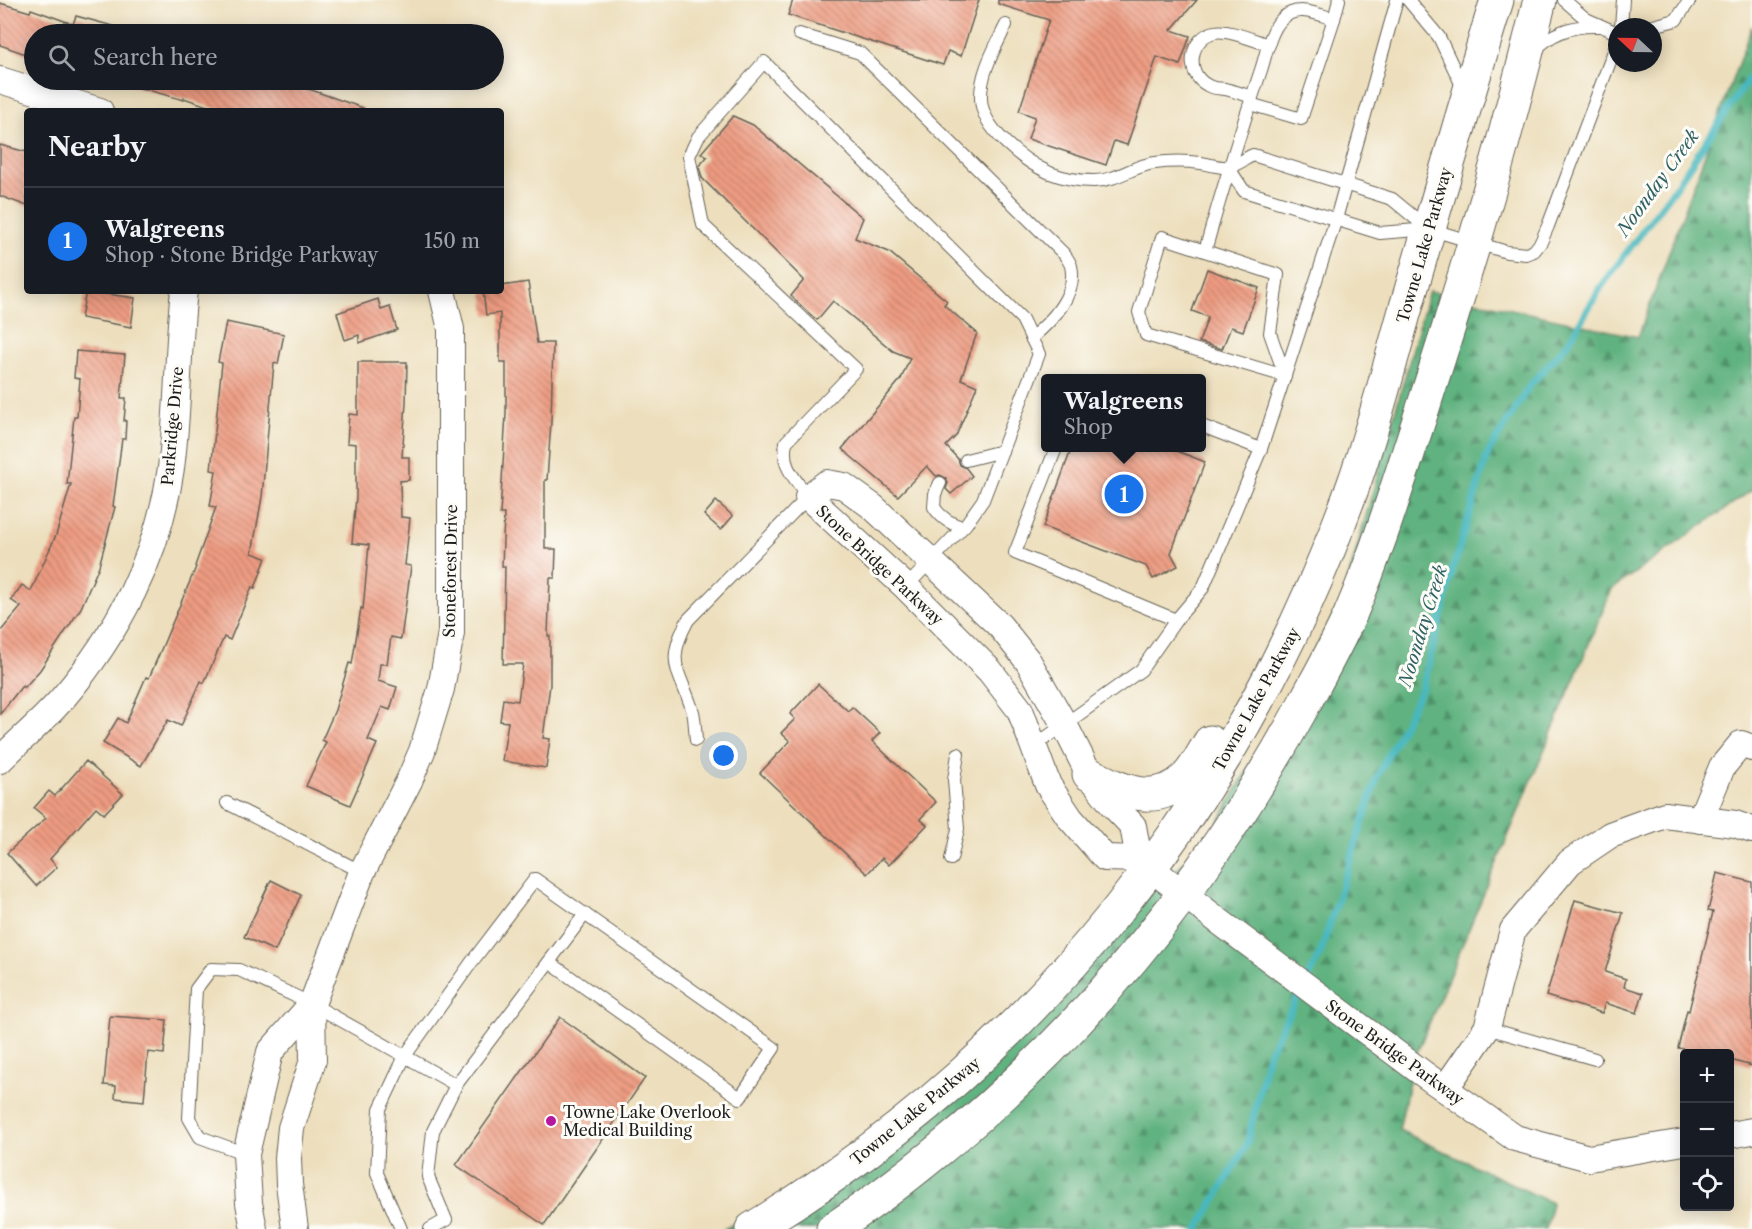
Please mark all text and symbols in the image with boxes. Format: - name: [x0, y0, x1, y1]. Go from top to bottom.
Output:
- north arrow: [1608, 18, 1662, 72]
- search box: [24, 24, 504, 90]
- icon: search: [45, 41, 78, 74]
- text: Search here: [93, 44, 218, 71]
- water label: Noonday Creek: [1611, 125, 1704, 242]
- text: Nearby: [48, 131, 146, 163]
- street label: Towne Lake Parkway: [1392, 164, 1456, 325]
- text: Walgreens: [105, 216, 225, 243]
- text: 1: [63, 229, 72, 253]
- text: 150 m: [424, 229, 480, 253]
- text: Shop · Stone Bridge Parkway: [105, 243, 378, 267]
- street label: Parkridge Drive: [157, 366, 187, 486]
- popup: [1041, 374, 1206, 452]
- text: Walgreens: [1064, 388, 1183, 415]
- text: Shop: [1064, 415, 1113, 439]
- pin: 1: [1104, 472, 1144, 516]
- street label: Stone Bridge Parkway: [812, 501, 948, 630]
- street label: Stoneforest Drive: [439, 504, 461, 638]
- water label: Noonday Creek: [1394, 562, 1452, 691]
- street label: Towne Lake Parkway: [1208, 623, 1304, 774]
- your location: [709, 741, 738, 770]
- street label: Stone Bridge Parkway: [1322, 995, 1469, 1110]
- map controls: [1680, 1049, 1734, 1211]
- button: +: [1680, 1049, 1734, 1103]
- street label: Towne Lake Parkway: [846, 1052, 985, 1169]
- place label: Towne Lake Overlook Medical Building: [563, 1102, 732, 1140]
- button: −: [1680, 1103, 1734, 1157]
- marker: Towne Lake Overlook Medical Building: [544, 1114, 558, 1128]
- button: locate: [1680, 1157, 1734, 1211]

